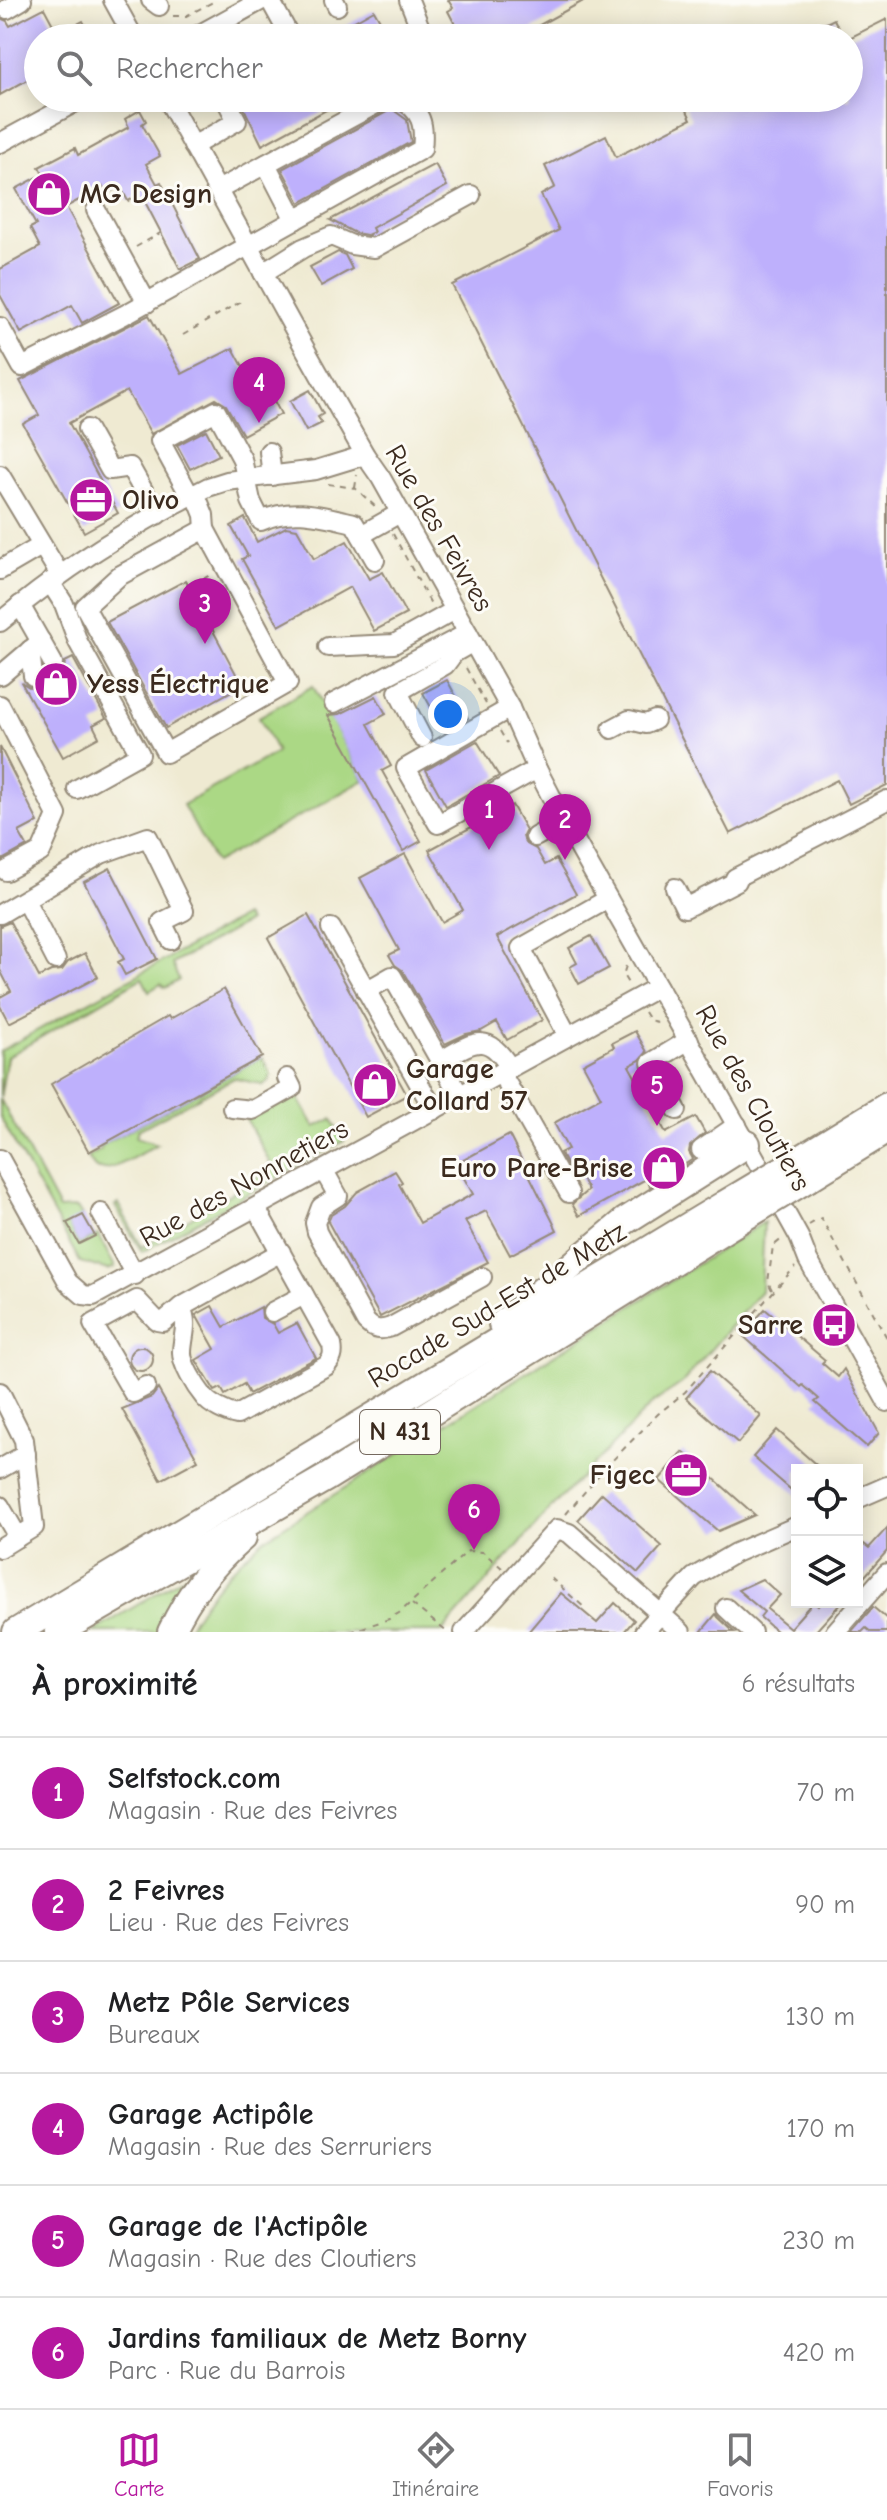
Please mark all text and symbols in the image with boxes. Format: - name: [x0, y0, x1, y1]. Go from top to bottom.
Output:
- search box: [24, 24, 863, 112]
- icon: search: [52, 46, 96, 90]
- text: Rechercher: [116, 51, 263, 86]
- shop icon: MG Design: [25, 170, 73, 218]
- place label: MG Design: [80, 178, 212, 210]
- pin: 4: [233, 357, 285, 423]
- street label: Rue des Feivres: [378, 439, 500, 617]
- office icon: Olivo: [67, 476, 115, 524]
- place label: Olivo: [122, 484, 179, 516]
- pin: 3: [179, 578, 231, 644]
- shop icon: Yess Électrique: [32, 660, 80, 708]
- place label: Yess Électrique: [87, 667, 269, 700]
- your location: [428, 694, 468, 734]
- pin: 1: [463, 784, 515, 850]
- pin: 2: [539, 794, 591, 860]
- street label: Rue des Cloutiers: [689, 999, 817, 1197]
- place label: Garage Collard 57: [406, 1053, 528, 1117]
- pin: 5: [631, 1060, 683, 1126]
- shop icon: Garage Collard 57: [351, 1061, 399, 1109]
- street label: Rue des Nonnetiers: [134, 1112, 354, 1254]
- shop icon: Euro Pare-Brise: [640, 1144, 688, 1192]
- place label: Euro Pare-Brise: [440, 1152, 633, 1184]
- street label: Rocade Sud-Est de Metz: [362, 1215, 632, 1395]
- bus stop icon: Sarre: [810, 1301, 858, 1349]
- place label: Sarre: [738, 1309, 803, 1341]
- road number: N 431: [360, 1410, 440, 1454]
- office icon: Figec: [662, 1451, 710, 1499]
- place label: Figec: [590, 1459, 655, 1491]
- map controls: [791, 1464, 863, 1608]
- button: locate: [791, 1464, 863, 1536]
- pin: 6: [448, 1484, 500, 1550]
- button: layers: [791, 1536, 863, 1608]
- text: À proximité: [32, 1664, 198, 1704]
- text: 6 résultats: [742, 1669, 855, 1699]
- text: Selfstock.com: [108, 1761, 281, 1796]
- text: 1: [53, 1778, 63, 1808]
- text: 70 m: [797, 1778, 855, 1808]
- text: Magasin · Rue des Feivres: [108, 1796, 397, 1826]
- text: 2 Feivres: [108, 1873, 225, 1908]
- text: 2: [52, 1890, 64, 1920]
- text: 90 m: [795, 1890, 855, 1920]
- text: Lieu · Rue des Feivres: [108, 1908, 349, 1938]
- text: Metz Pôle Services: [108, 1985, 350, 2020]
- text: 3: [52, 2002, 64, 2032]
- text: 130 m: [786, 2002, 855, 2032]
- text: Bureaux: [108, 2020, 199, 2050]
- text: Garage Actipôle: [108, 2097, 313, 2132]
- text: 4: [52, 2114, 64, 2144]
- text: 170 m: [786, 2114, 855, 2144]
- text: Magasin · Rue des Serruriers: [108, 2132, 432, 2162]
- text: Garage de l'Actipôle: [108, 2209, 368, 2244]
- text: 5: [51, 2226, 65, 2256]
- text: 230 m: [782, 2226, 855, 2256]
- text: Magasin · Rue des Cloutiers: [108, 2244, 416, 2274]
- text: Jardins familiaux de Metz Borny: [108, 2321, 527, 2356]
- text: 6: [51, 2338, 65, 2368]
- text: 420 m: [783, 2338, 855, 2368]
- text: Parc · Rue du Barrois: [108, 2356, 345, 2386]
- tab: Carte: [114, 2428, 164, 2502]
- tab: Itinéraire: [392, 2428, 479, 2502]
- tab: Favoris: [707, 2428, 773, 2502]

